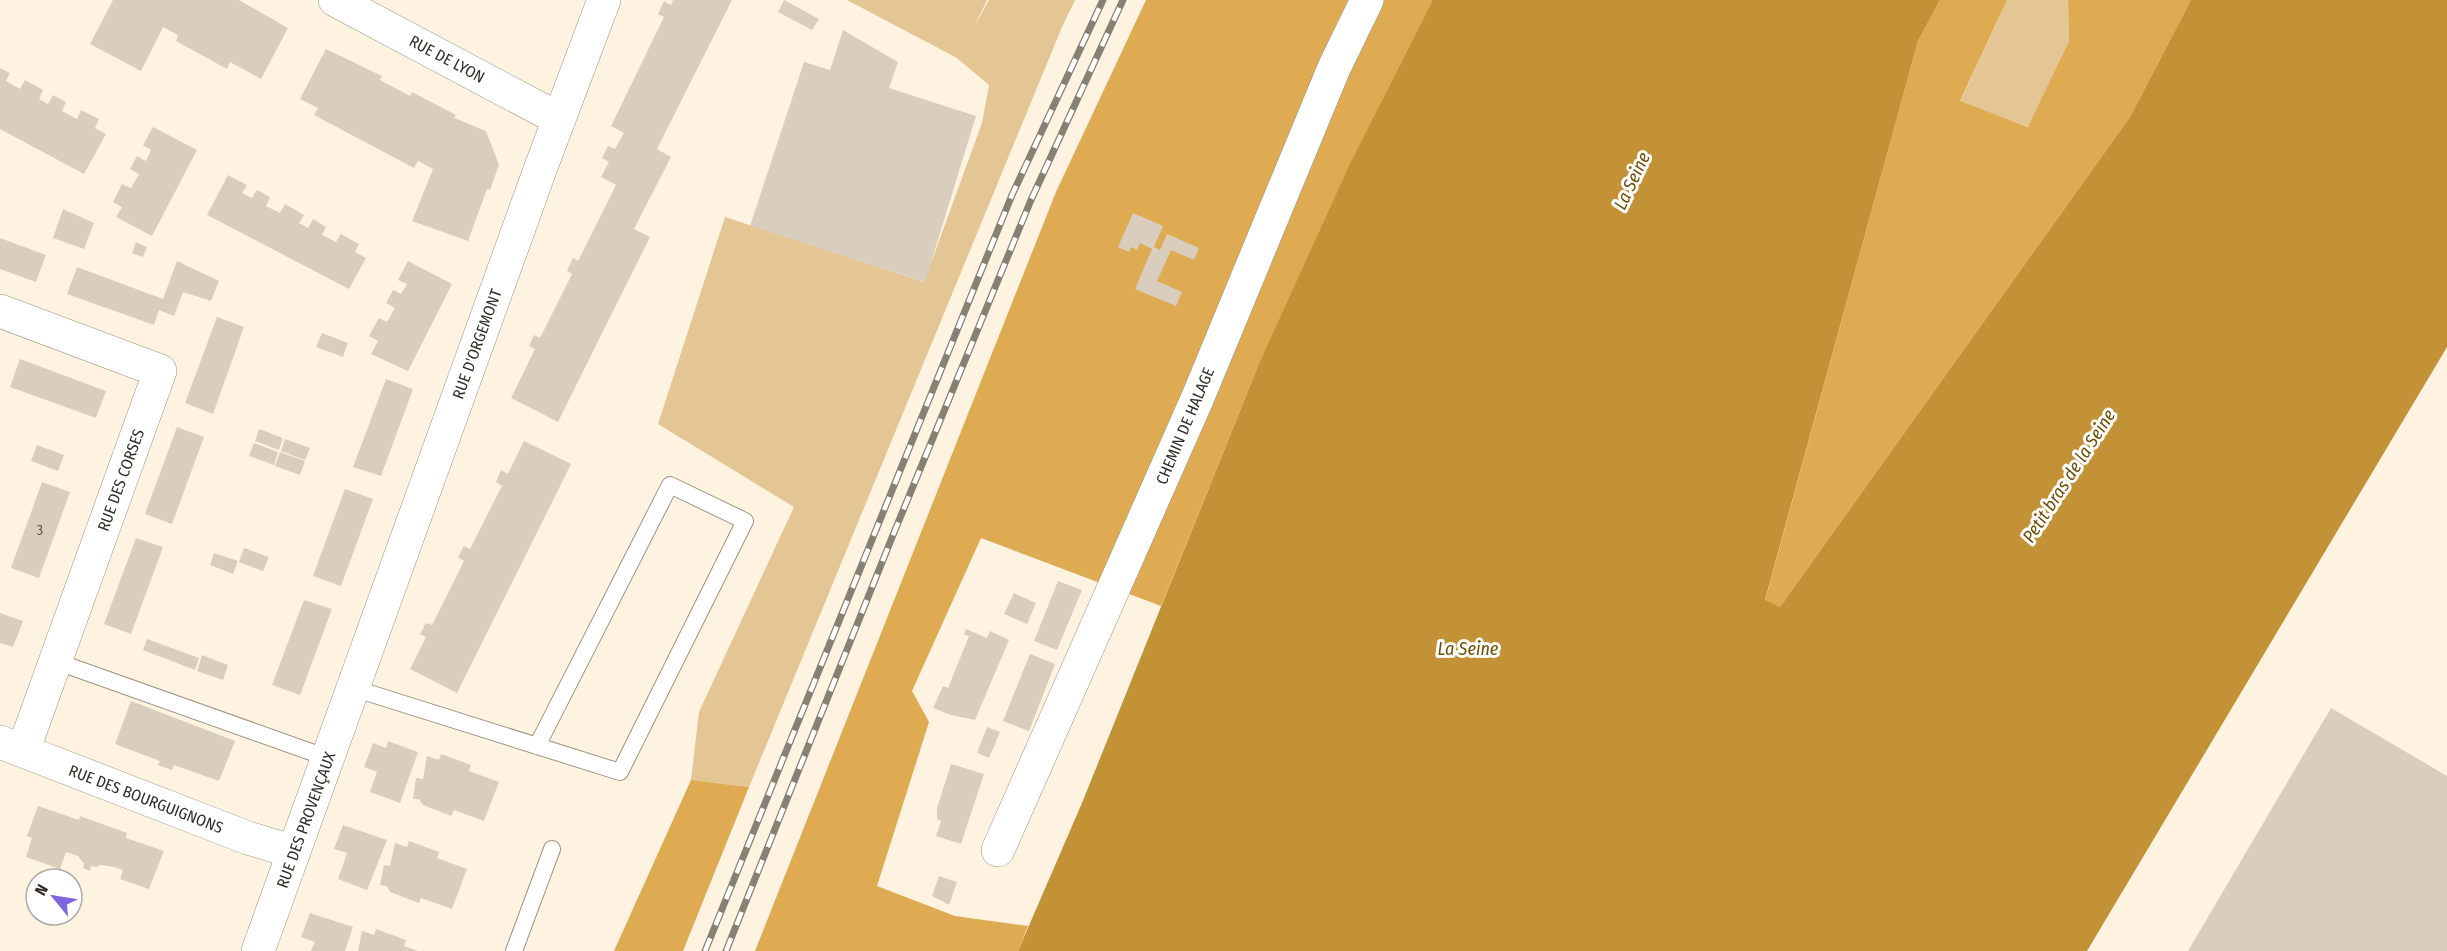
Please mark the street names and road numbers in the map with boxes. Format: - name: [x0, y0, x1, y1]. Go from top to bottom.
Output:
- street label: RUE DE LYON: [406, 31, 488, 87]
- street label: RUE D'ORGEMONT: [448, 286, 506, 402]
- street label: CHEMIN DE HALAGE: [1152, 365, 1218, 487]
- street label: RUE DES CORSES: [94, 426, 148, 534]
- street label: RUE DES PROVENÇAUX: [273, 749, 340, 891]
- street label: RUE DES BOURGUIGNONS: [66, 761, 226, 837]

